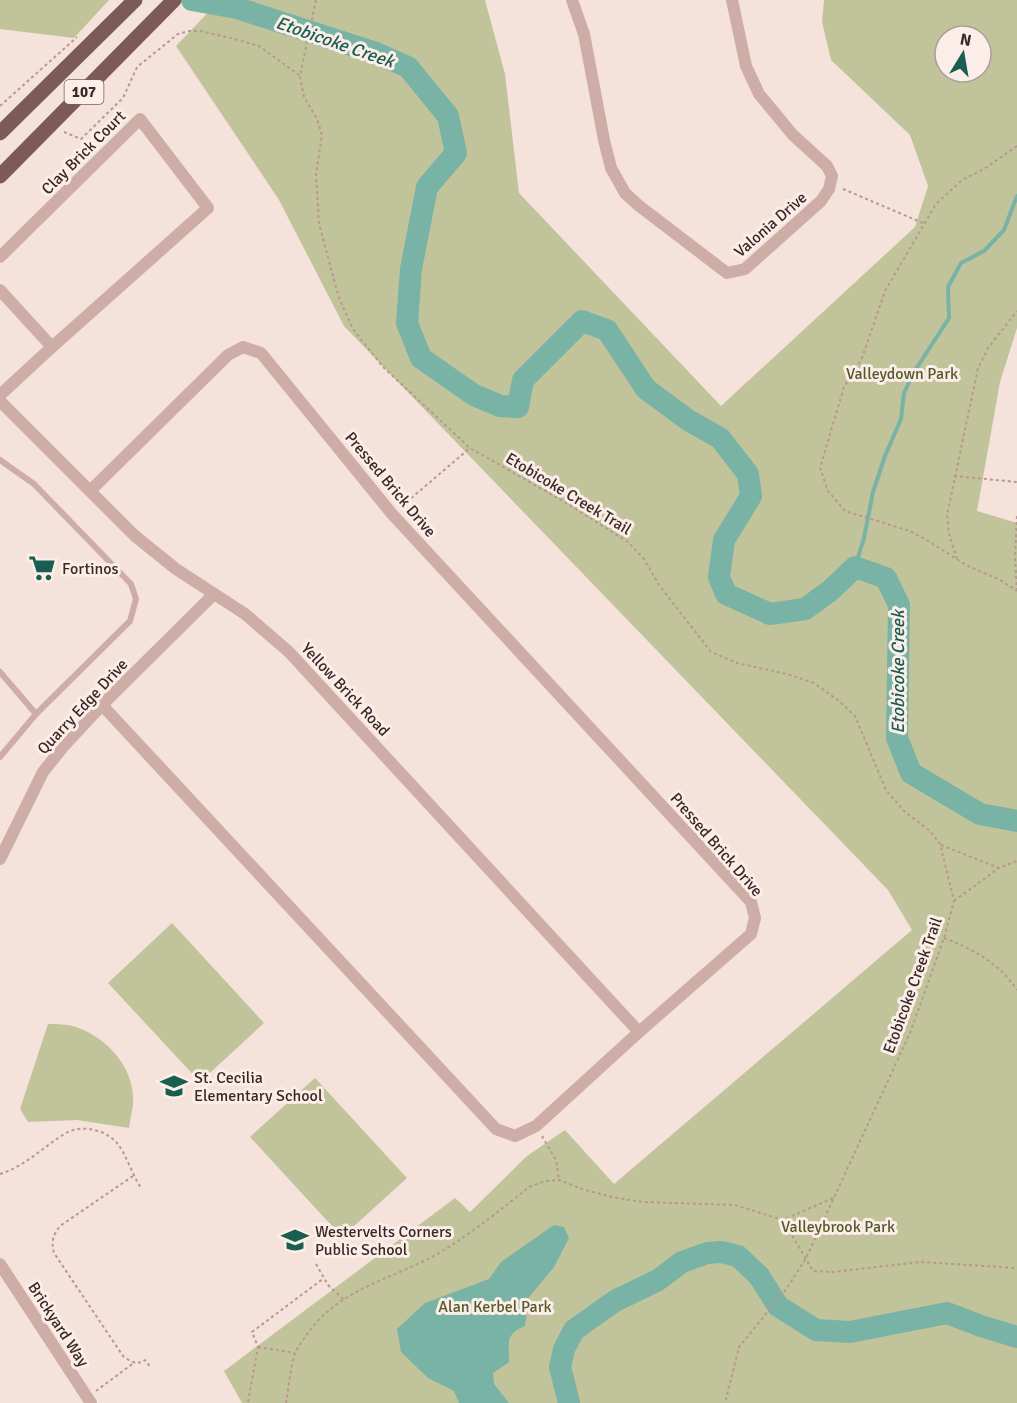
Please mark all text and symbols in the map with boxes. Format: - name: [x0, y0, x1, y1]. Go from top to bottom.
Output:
- water label: Etobicoke Creek: [273, 11, 399, 73]
- north arrow: [933, 24, 993, 84]
- text: N: [958, 29, 973, 51]
- road number: 107: [64, 80, 104, 104]
- street label: Clay Brick Court: [37, 106, 130, 199]
- street label: Valonia Drive: [730, 188, 811, 262]
- park label: Valleydown Park: [846, 364, 958, 384]
- street label: Pressed Brick Drive: [340, 428, 440, 541]
- street label: Etobicoke Creek Trail: [502, 448, 635, 539]
- supermarket icon: Fortinos: [27, 553, 57, 583]
- place label: Fortinos: [62, 559, 119, 579]
- water label: Etobicoke Creek: [887, 608, 909, 734]
- street label: Yellow Brick Road: [297, 639, 394, 741]
- street label: Quarry Edge Drive: [33, 655, 132, 759]
- street label: Pressed Brick Drive: [666, 789, 767, 901]
- street label: Etobicoke Creek Trail: [879, 914, 947, 1056]
- place label: St. Cecilia Elementary School: [194, 1068, 323, 1106]
- school or university icon: St. Cecilia Elementary School: [159, 1071, 189, 1101]
- park label: Valleybrook Park: [781, 1217, 895, 1237]
- place label: Westervelts Corners Public School: [315, 1222, 452, 1260]
- school or university icon: Westervelts Corners Public School: [280, 1225, 310, 1255]
- street label: Brickyard Way: [23, 1278, 93, 1371]
- park label: Alan Kerbel Park: [438, 1297, 552, 1317]

